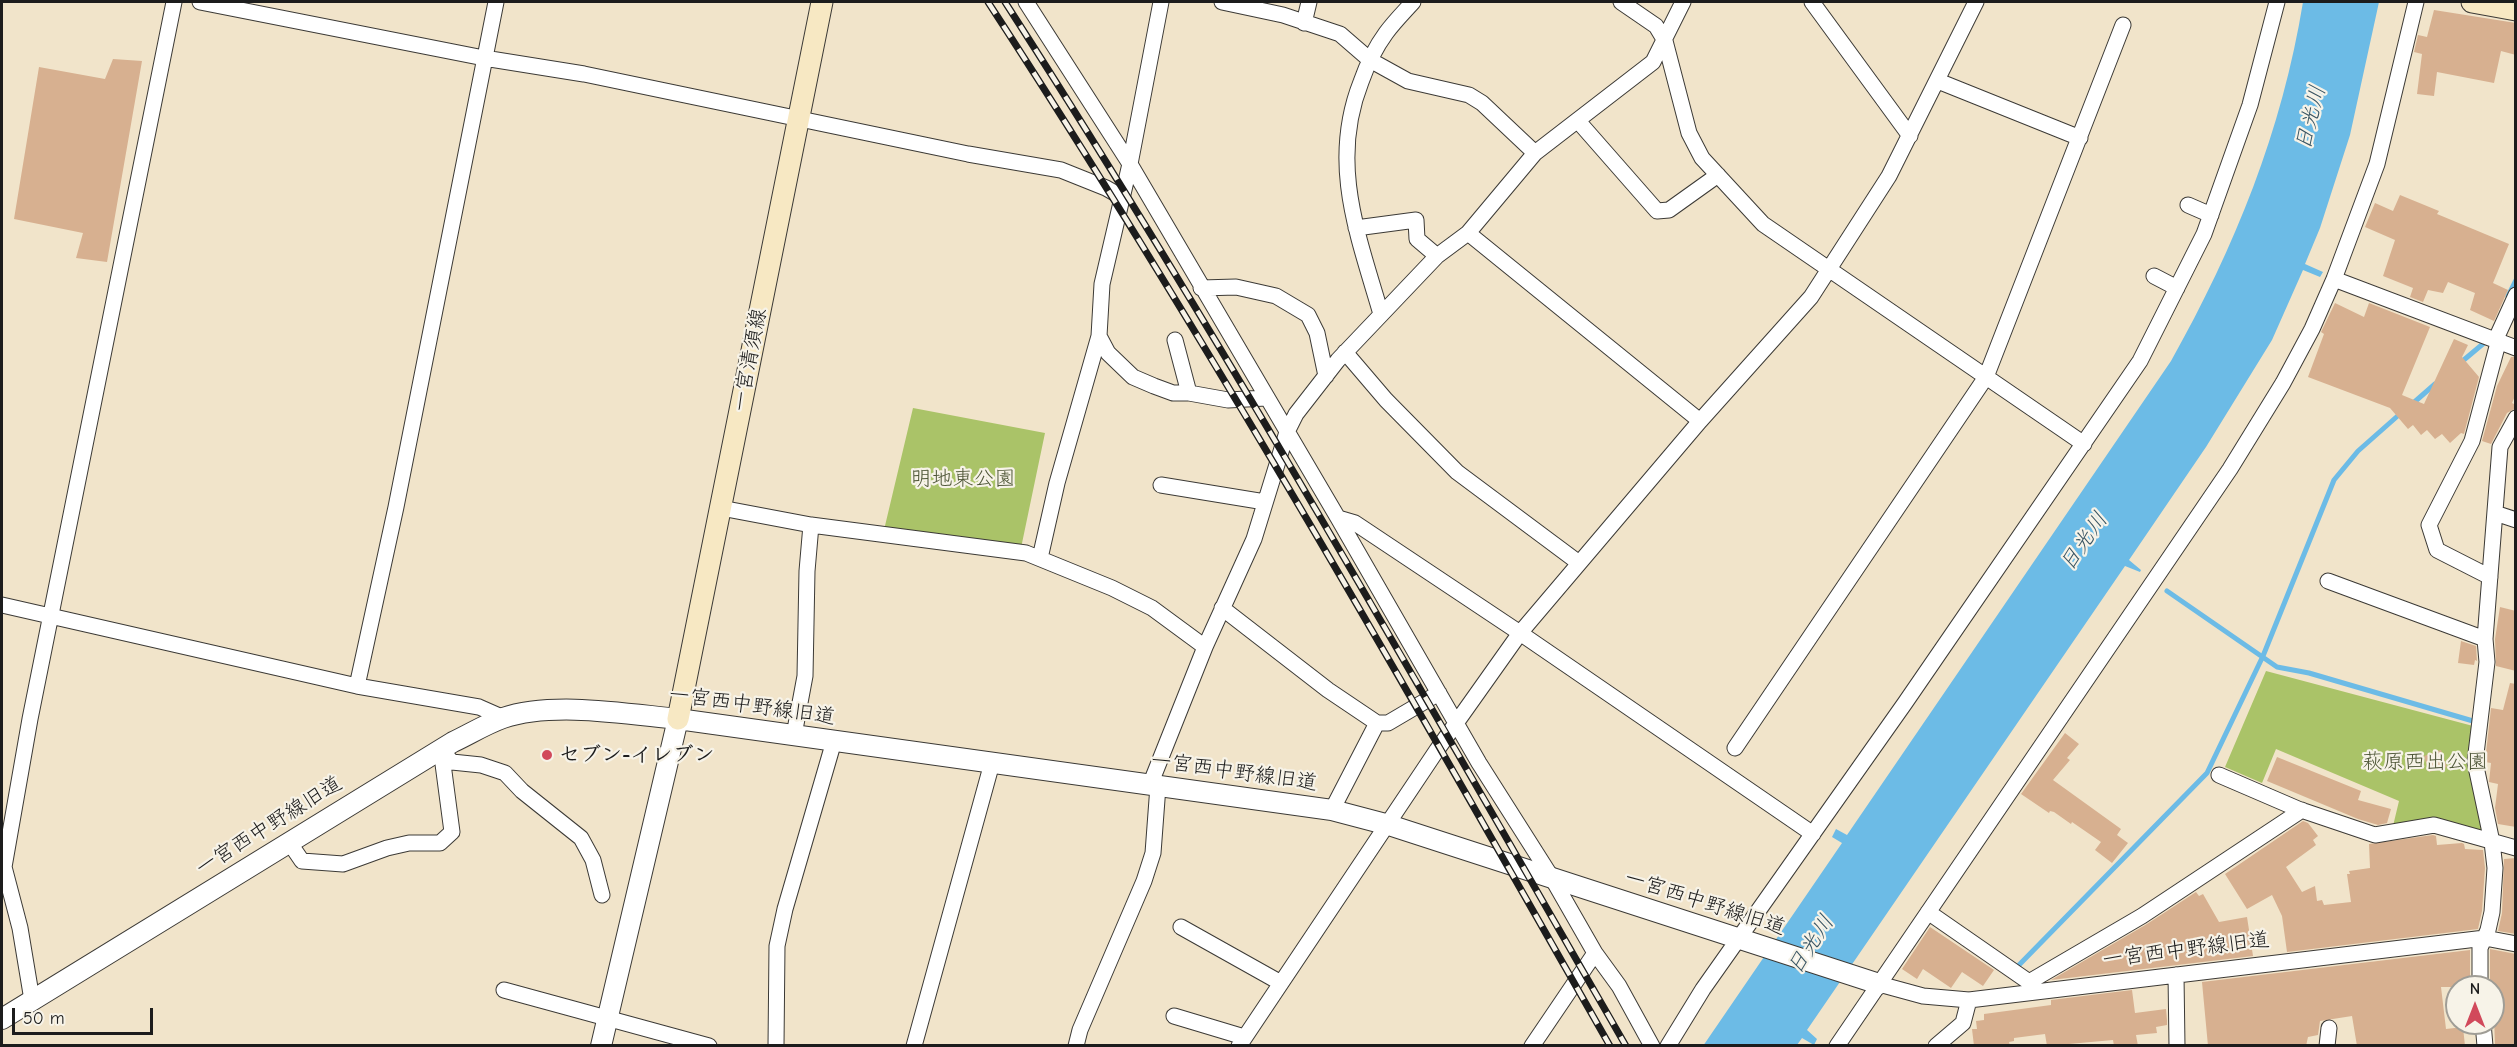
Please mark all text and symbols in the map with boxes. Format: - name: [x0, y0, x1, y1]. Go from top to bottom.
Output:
- water label: 日光川: [2290, 83, 2332, 153]
- street label: 一宮清須線: [728, 306, 772, 414]
- park label: 明地東公園: [911, 466, 1015, 492]
- water label: 日光川: [2054, 507, 2114, 577]
- street label: 一宮西中野線旧道: [667, 682, 837, 730]
- place label: セブン-イレブン: [559, 742, 715, 768]
- marker: セブン-イレブン: [540, 748, 554, 762]
- street label: 一宮西中野線旧道: [1149, 748, 1319, 796]
- park label: 萩原西出公園: [2362, 749, 2488, 775]
- street label: 一宮西中野線旧道: [191, 771, 347, 881]
- street label: 一宮西中野線旧道: [1621, 865, 1789, 941]
- water label: 日光川: [1782, 910, 1840, 980]
- street label: 一宮西中野線旧道: [2101, 927, 2271, 973]
- north arrow: [2445, 975, 2505, 1035]
- text: N: [2470, 980, 2480, 998]
- scale bar: [15, 996, 156, 1034]
- text: 50 m: [23, 1008, 65, 1029]

